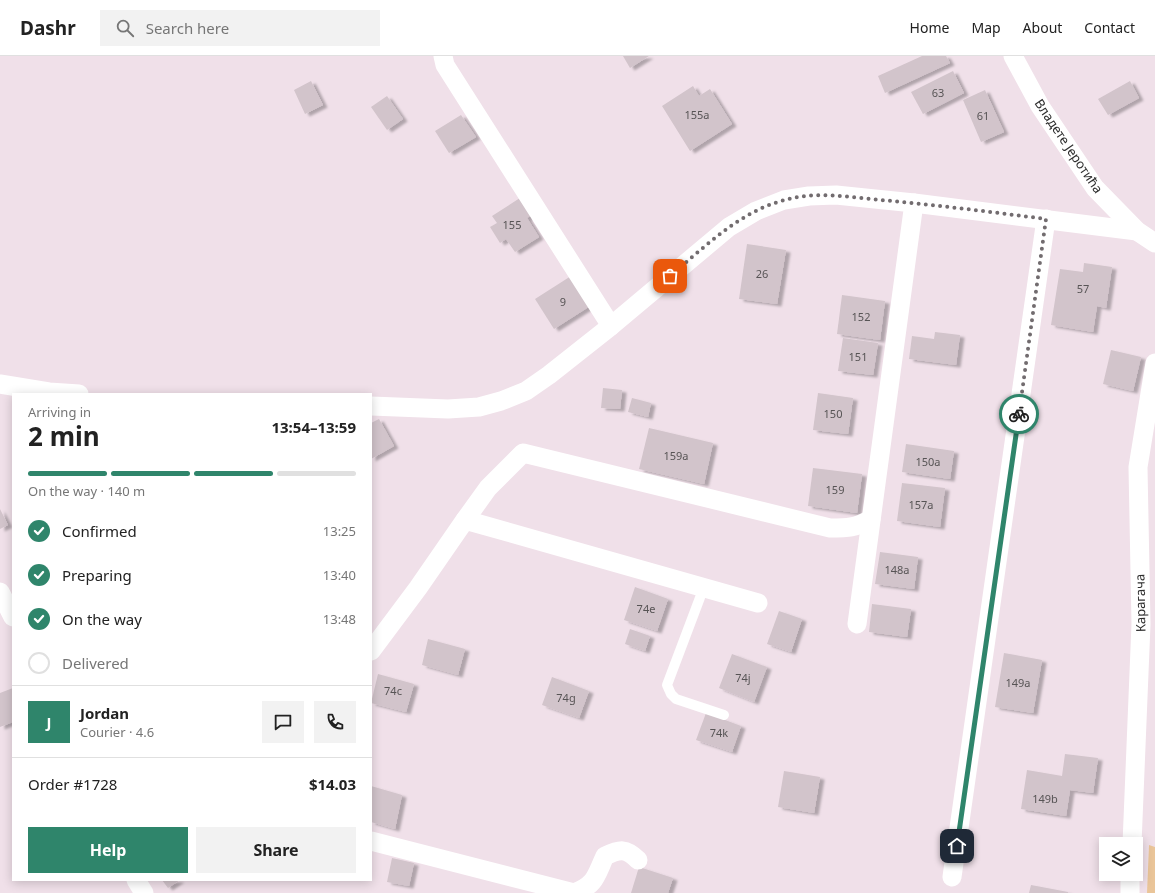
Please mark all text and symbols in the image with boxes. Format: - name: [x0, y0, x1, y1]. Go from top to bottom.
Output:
- search box: [100, 10, 380, 46]
- text: Dashr: [20, 15, 76, 41]
- icon: search: [114, 17, 136, 39]
- text: Search here: [146, 18, 229, 38]
- text: Home: [910, 18, 949, 37]
- text: Map: [971, 18, 1001, 37]
- text: About: [1023, 18, 1062, 37]
- text: Contact: [1084, 18, 1135, 37]
- house number: 63: [932, 85, 944, 100]
- street label: Владете Јеротића: [1031, 95, 1107, 197]
- house number: 155a: [684, 107, 710, 122]
- house number: 61: [977, 108, 989, 123]
- house number: 155: [503, 217, 521, 232]
- pin: [653, 259, 687, 293]
- icon: bag: [659, 265, 681, 287]
- house number: 26: [756, 266, 768, 281]
- house number: 57: [1077, 281, 1089, 296]
- house number: 9: [560, 294, 566, 309]
- house number: 152: [852, 309, 870, 324]
- house number: 151: [849, 349, 867, 364]
- courier: [999, 394, 1039, 434]
- text: Arriving in: [28, 403, 91, 421]
- icon: bike: [1008, 403, 1030, 425]
- house number: 150: [824, 406, 842, 421]
- text: 13:54–13:59: [271, 417, 356, 437]
- text: 2 min: [28, 418, 100, 454]
- house number: 159a: [663, 448, 689, 463]
- house number: 150a: [915, 454, 941, 469]
- text: On the way · 140 m: [28, 482, 145, 500]
- house number: 159: [826, 482, 844, 497]
- house number: 157a: [908, 497, 934, 512]
- icon: check: [28, 520, 50, 542]
- text: Confirmed: [62, 521, 137, 541]
- text: 13:25: [323, 522, 356, 540]
- house number: 148a: [884, 562, 910, 577]
- icon: check: [28, 564, 50, 586]
- text: Preparing: [62, 565, 132, 585]
- text: 13:40: [323, 566, 356, 584]
- street label: Карагача: [1130, 574, 1150, 632]
- house number: 74e: [637, 601, 655, 616]
- icon: check: [28, 608, 50, 630]
- text: On the way: [62, 609, 142, 629]
- text: 13:48: [323, 610, 356, 628]
- text: Delivered: [62, 653, 129, 673]
- house number: 74j: [735, 670, 751, 685]
- house number: 149a: [1005, 675, 1031, 690]
- house number: 74c: [384, 683, 402, 698]
- house number: 74g: [556, 690, 576, 705]
- button: chat: [262, 701, 304, 743]
- button: phone: [314, 701, 356, 743]
- text: Jordan: [80, 703, 129, 723]
- text: J: [47, 712, 51, 732]
- text: Courier · 4.6: [80, 723, 154, 741]
- house number: 74k: [710, 725, 728, 740]
- text: Order #1728: [28, 774, 117, 794]
- text: $14.03: [309, 774, 356, 794]
- house number: 149b: [1032, 791, 1058, 806]
- button: Help: [28, 827, 188, 873]
- button: Share: [196, 827, 356, 873]
- pin: [940, 829, 974, 863]
- icon: home: [946, 835, 968, 857]
- map controls: [1099, 837, 1143, 881]
- button: layers: [1099, 837, 1143, 881]

